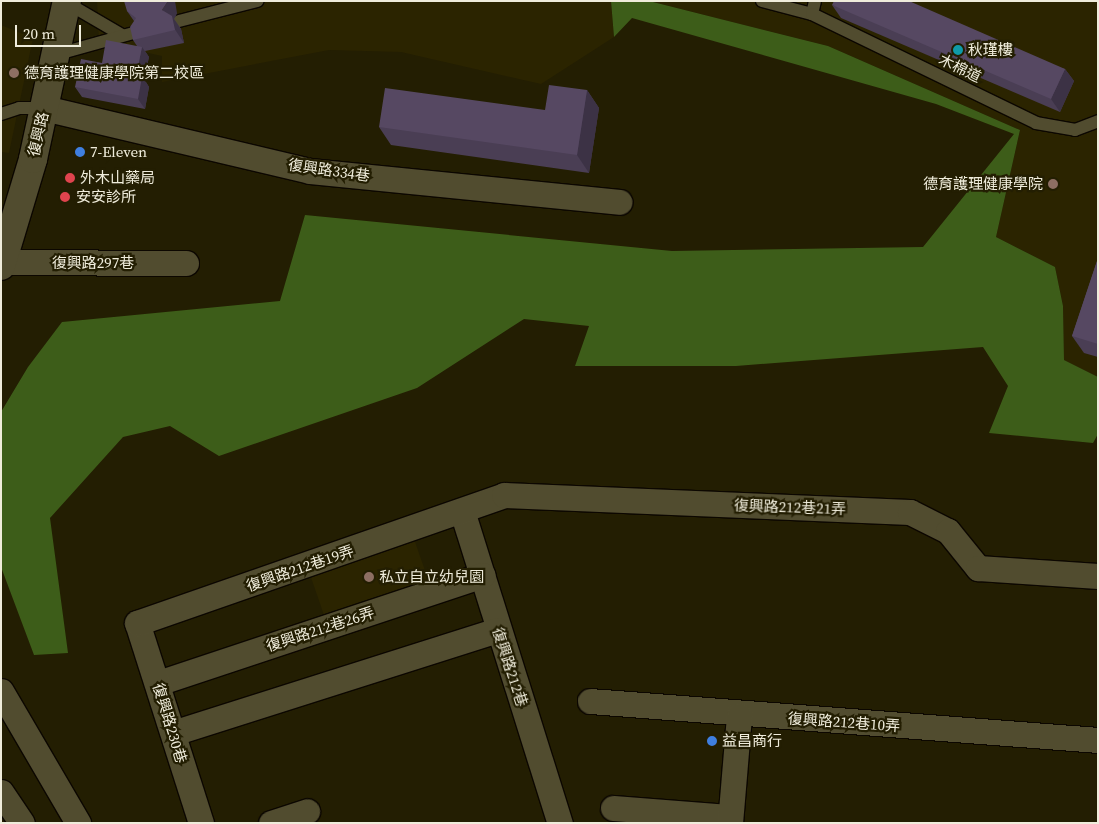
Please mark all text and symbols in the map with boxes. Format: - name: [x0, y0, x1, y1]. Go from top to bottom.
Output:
- scale bar: [18, 15, 84, 47]
- text: 20 m: [23, 23, 55, 44]
- place label: 秋瑾樓: [968, 41, 1013, 59]
- marker: 秋瑾樓: [952, 44, 964, 56]
- street label: 木棉道: [936, 50, 984, 86]
- place label: 德育護理健康學院第二校區: [24, 64, 204, 82]
- marker: 德育護理健康學院第二校區: [8, 67, 20, 79]
- street label: 復興路: [24, 110, 52, 158]
- place label: 7-Eleven: [90, 143, 147, 161]
- marker: 7-Eleven: [74, 146, 86, 158]
- street label: 復興路334巷: [287, 155, 371, 185]
- place label: 外木山藥局: [80, 169, 155, 187]
- marker: 外木山藥局: [64, 172, 76, 184]
- place label: 德育護理健康學院: [923, 175, 1043, 193]
- marker: 德育護理健康學院: [1047, 178, 1059, 190]
- place label: 安安診所: [76, 188, 136, 206]
- marker: 安安診所: [58, 190, 72, 204]
- street label: 復興路297巷: [52, 254, 134, 272]
- street label: 復興路212巷21弄: [733, 496, 847, 518]
- street label: 復興路212巷19弄: [244, 541, 356, 595]
- place label: 私立自立幼兒園: [379, 568, 484, 586]
- marker: 私立自立幼兒園: [363, 571, 375, 583]
- street label: 復興路212巷26弄: [264, 603, 376, 655]
- street label: 復興路212巷: [489, 625, 531, 709]
- street label: 復興路230巷: [149, 681, 191, 765]
- street label: 復興路212巷10弄: [787, 709, 901, 735]
- place label: 益昌商行: [722, 732, 782, 750]
- marker: 益昌商行: [706, 735, 718, 747]

